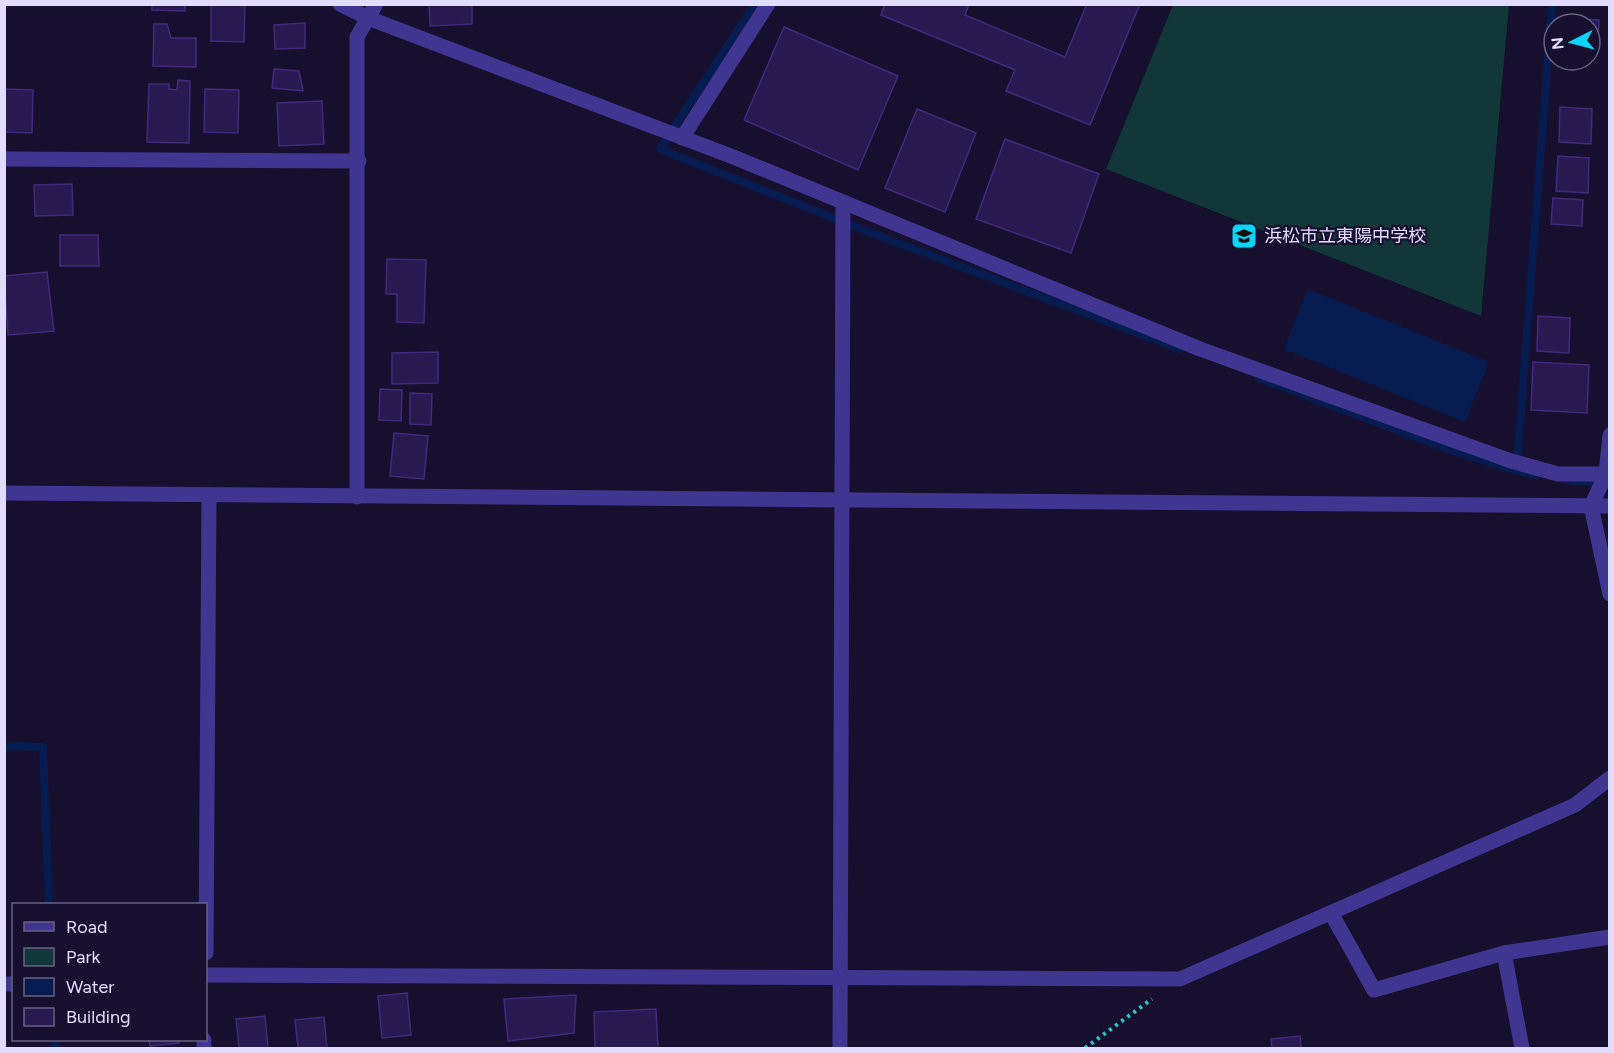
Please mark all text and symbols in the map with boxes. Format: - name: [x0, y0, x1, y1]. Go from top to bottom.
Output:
- north arrow: [1542, 12, 1602, 72]
- text: N: [1547, 36, 1568, 51]
- school or university icon: 浜松市立東陽中学校: [1229, 221, 1259, 251]
- place label: 浜松市立東陽中学校: [1264, 225, 1426, 247]
- legend: [12, 903, 207, 1041]
- text: Road: [66, 916, 107, 938]
- text: Park: [66, 946, 101, 968]
- text: Water: [66, 976, 114, 998]
- text: Building: [66, 1006, 131, 1028]

